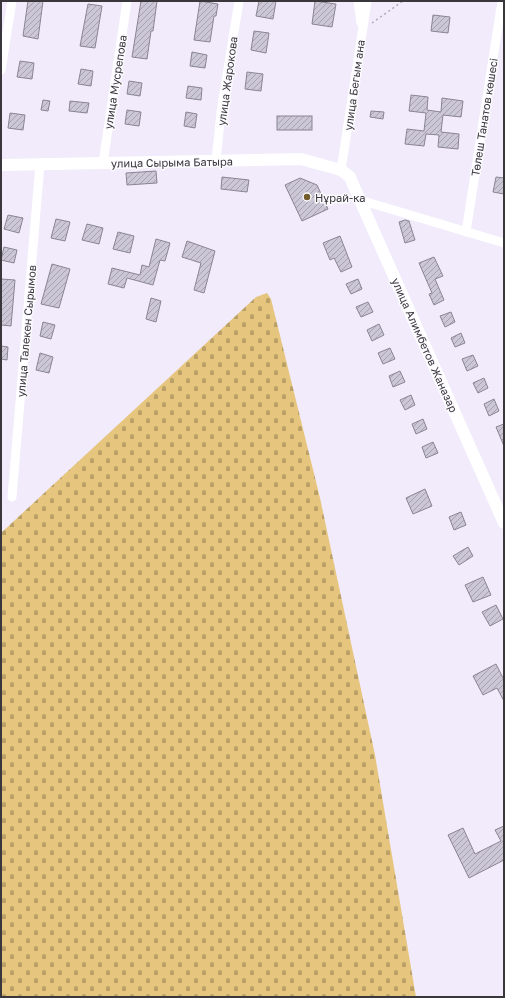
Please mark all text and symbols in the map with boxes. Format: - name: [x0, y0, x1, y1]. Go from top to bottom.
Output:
- street label: улица Мусрепова: [101, 34, 129, 130]
- street label: улица Жарокова: [214, 35, 240, 127]
- street label: улица Бегым ана: [341, 39, 367, 131]
- street label: Төлеш Танатов көшесі: [468, 57, 500, 177]
- street label: улица Сырыма Батыра: [111, 154, 233, 170]
- place label: Нұрай-ка: [315, 191, 366, 205]
- marker: Нұрай-ка: [302, 192, 312, 202]
- street label: улица Талекен Сырымов: [14, 264, 38, 398]
- street label: улица Алимбетов Жаназар: [389, 276, 461, 414]

